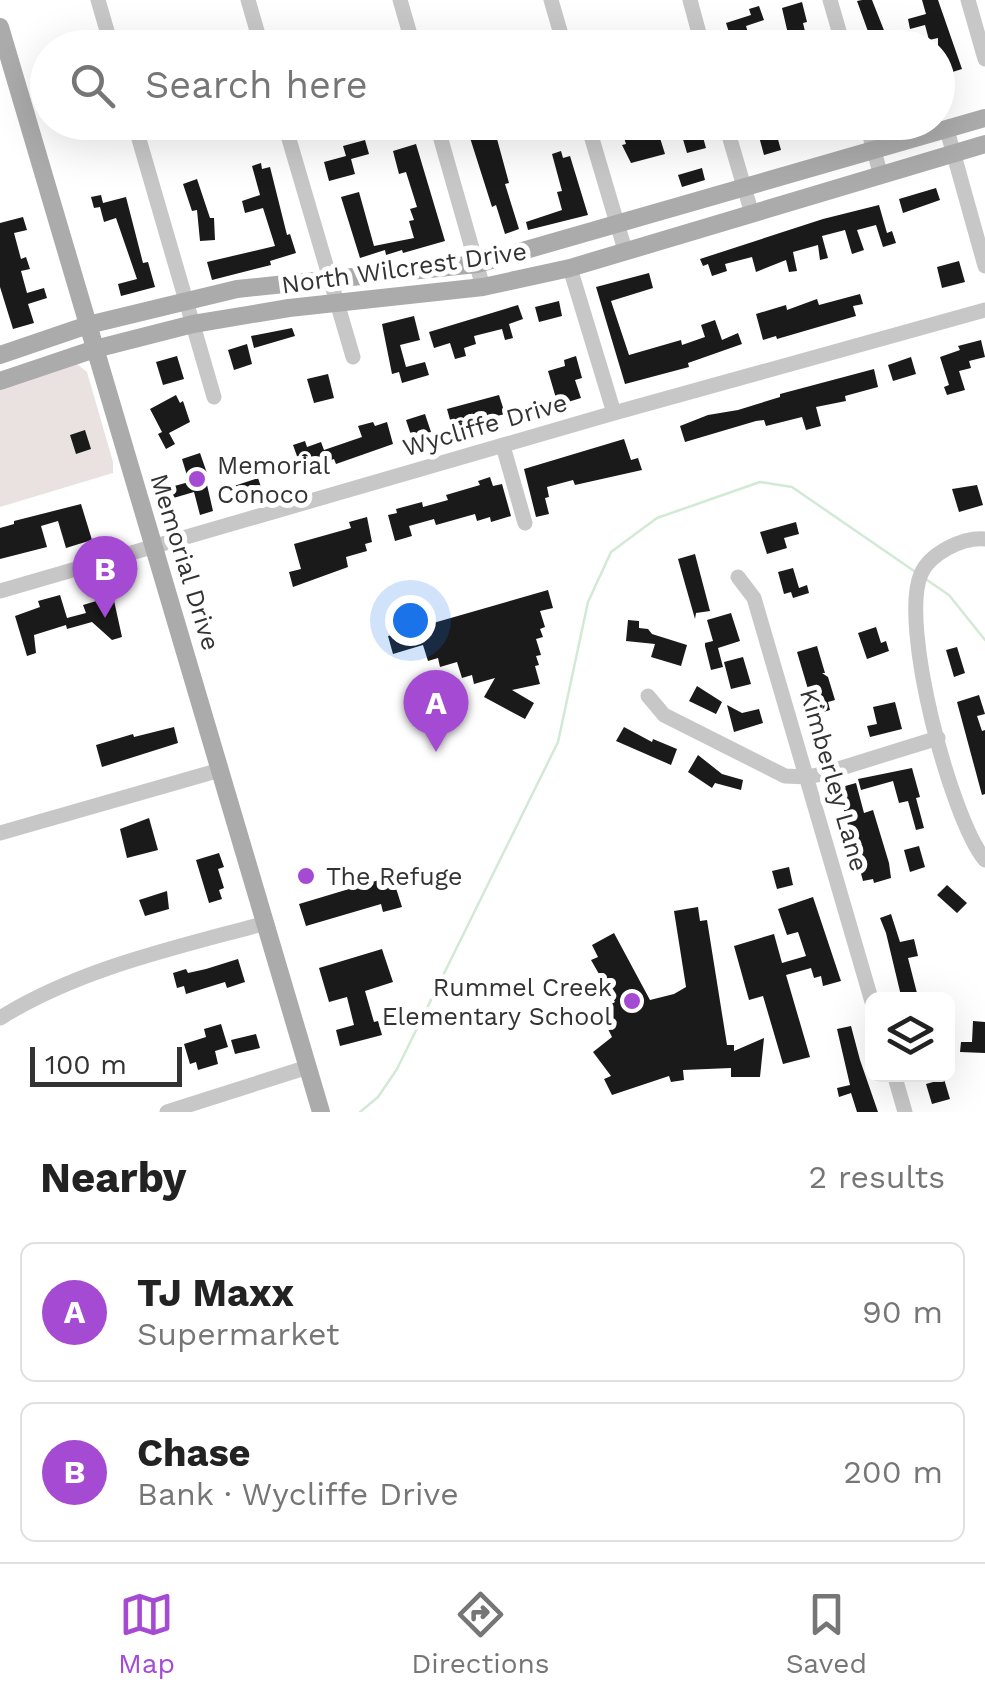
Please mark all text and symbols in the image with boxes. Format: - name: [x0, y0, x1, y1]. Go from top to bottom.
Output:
- search box: [30, 30, 955, 140]
- icon: search: [65, 58, 120, 113]
- text: Search here: [145, 63, 368, 107]
- street label: North Wilcrest Drive: [279, 236, 529, 300]
- street label: Wycliffe Drive: [399, 388, 571, 462]
- place label: Memorial Conoco: [217, 451, 330, 509]
- marker: Memorial Conoco: [186, 468, 208, 490]
- street label: Memorial Drive: [144, 470, 226, 654]
- pin: B: [72, 536, 138, 618]
- your location: [385, 595, 436, 646]
- pin: A: [404, 670, 468, 752]
- street label: Kimberley Lane: [794, 685, 874, 875]
- place label: The Refuge: [326, 862, 463, 891]
- marker: The Refuge: [295, 865, 317, 887]
- place label: Rummel Creek Elementary School: [382, 973, 612, 1031]
- marker: Rummel Creek Elementary School: [621, 990, 643, 1012]
- map controls: [865, 992, 955, 1082]
- button: layers: [865, 992, 955, 1082]
- scale bar: [30, 1042, 182, 1086]
- text: 100 m: [45, 1048, 127, 1081]
- text: Nearby: [40, 1153, 187, 1202]
- text: 2 results: [808, 1158, 945, 1196]
- text: TJ Maxx: [137, 1271, 294, 1315]
- text: A: [64, 1293, 85, 1331]
- text: 90 m: [862, 1293, 943, 1331]
- text: Supermarket: [137, 1315, 339, 1353]
- text: Chase: [137, 1431, 251, 1475]
- text: B: [64, 1453, 85, 1491]
- text: 200 m: [843, 1453, 943, 1491]
- text: Bank · Wycliffe Drive: [137, 1475, 459, 1513]
- tab: Map: [118, 1587, 175, 1680]
- tab: Directions: [411, 1587, 550, 1680]
- tab: Saved: [786, 1587, 867, 1680]

